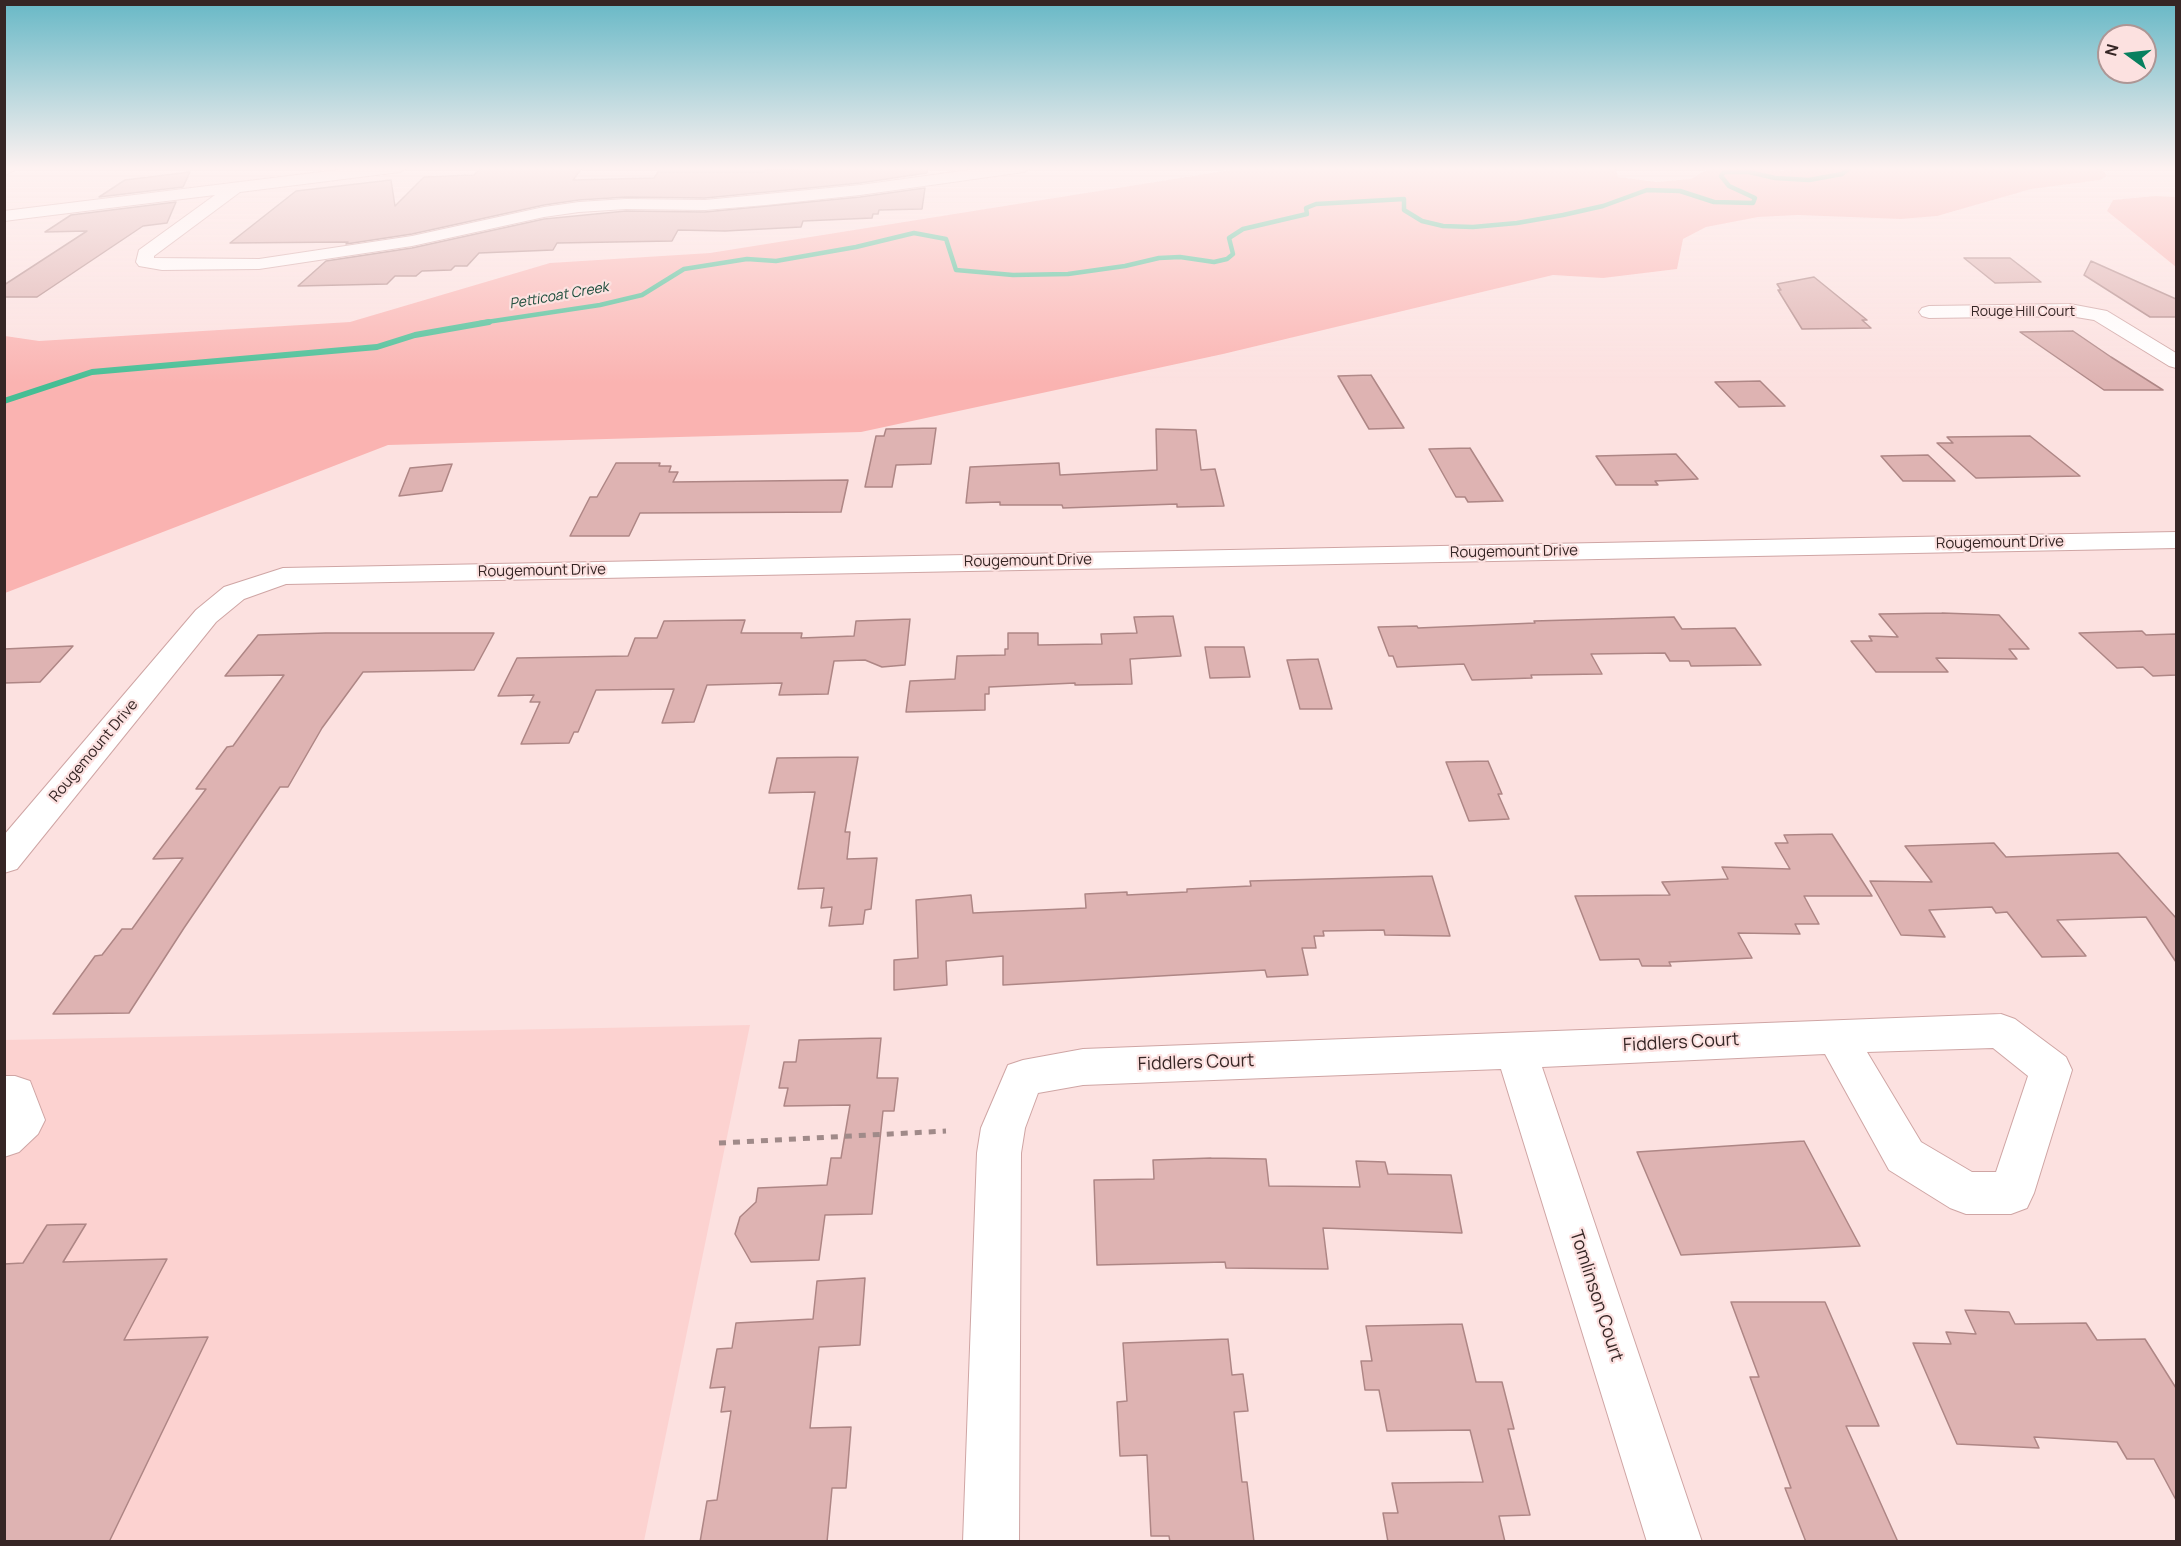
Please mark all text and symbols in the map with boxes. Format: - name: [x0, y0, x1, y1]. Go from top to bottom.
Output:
- north arrow: [2097, 24, 2157, 84]
- text: N: [2099, 41, 2124, 58]
- water label: Petticoat Creek: [508, 279, 610, 313]
- street label: Rouge Hill Court: [1971, 304, 2075, 320]
- street label: Rougemount Drive: [1936, 533, 2064, 553]
- street label: Rougemount Drive: [1450, 542, 1578, 562]
- street label: Rougemount Drive: [964, 551, 1092, 571]
- street label: Rougemount Drive: [478, 561, 606, 581]
- street label: Rougemount Drive: [46, 696, 142, 806]
- street label: Fiddlers Court: [1622, 1029, 1740, 1057]
- street label: Fiddlers Court: [1137, 1050, 1255, 1076]
- street label: Tomlinson Court: [1565, 1228, 1627, 1364]

